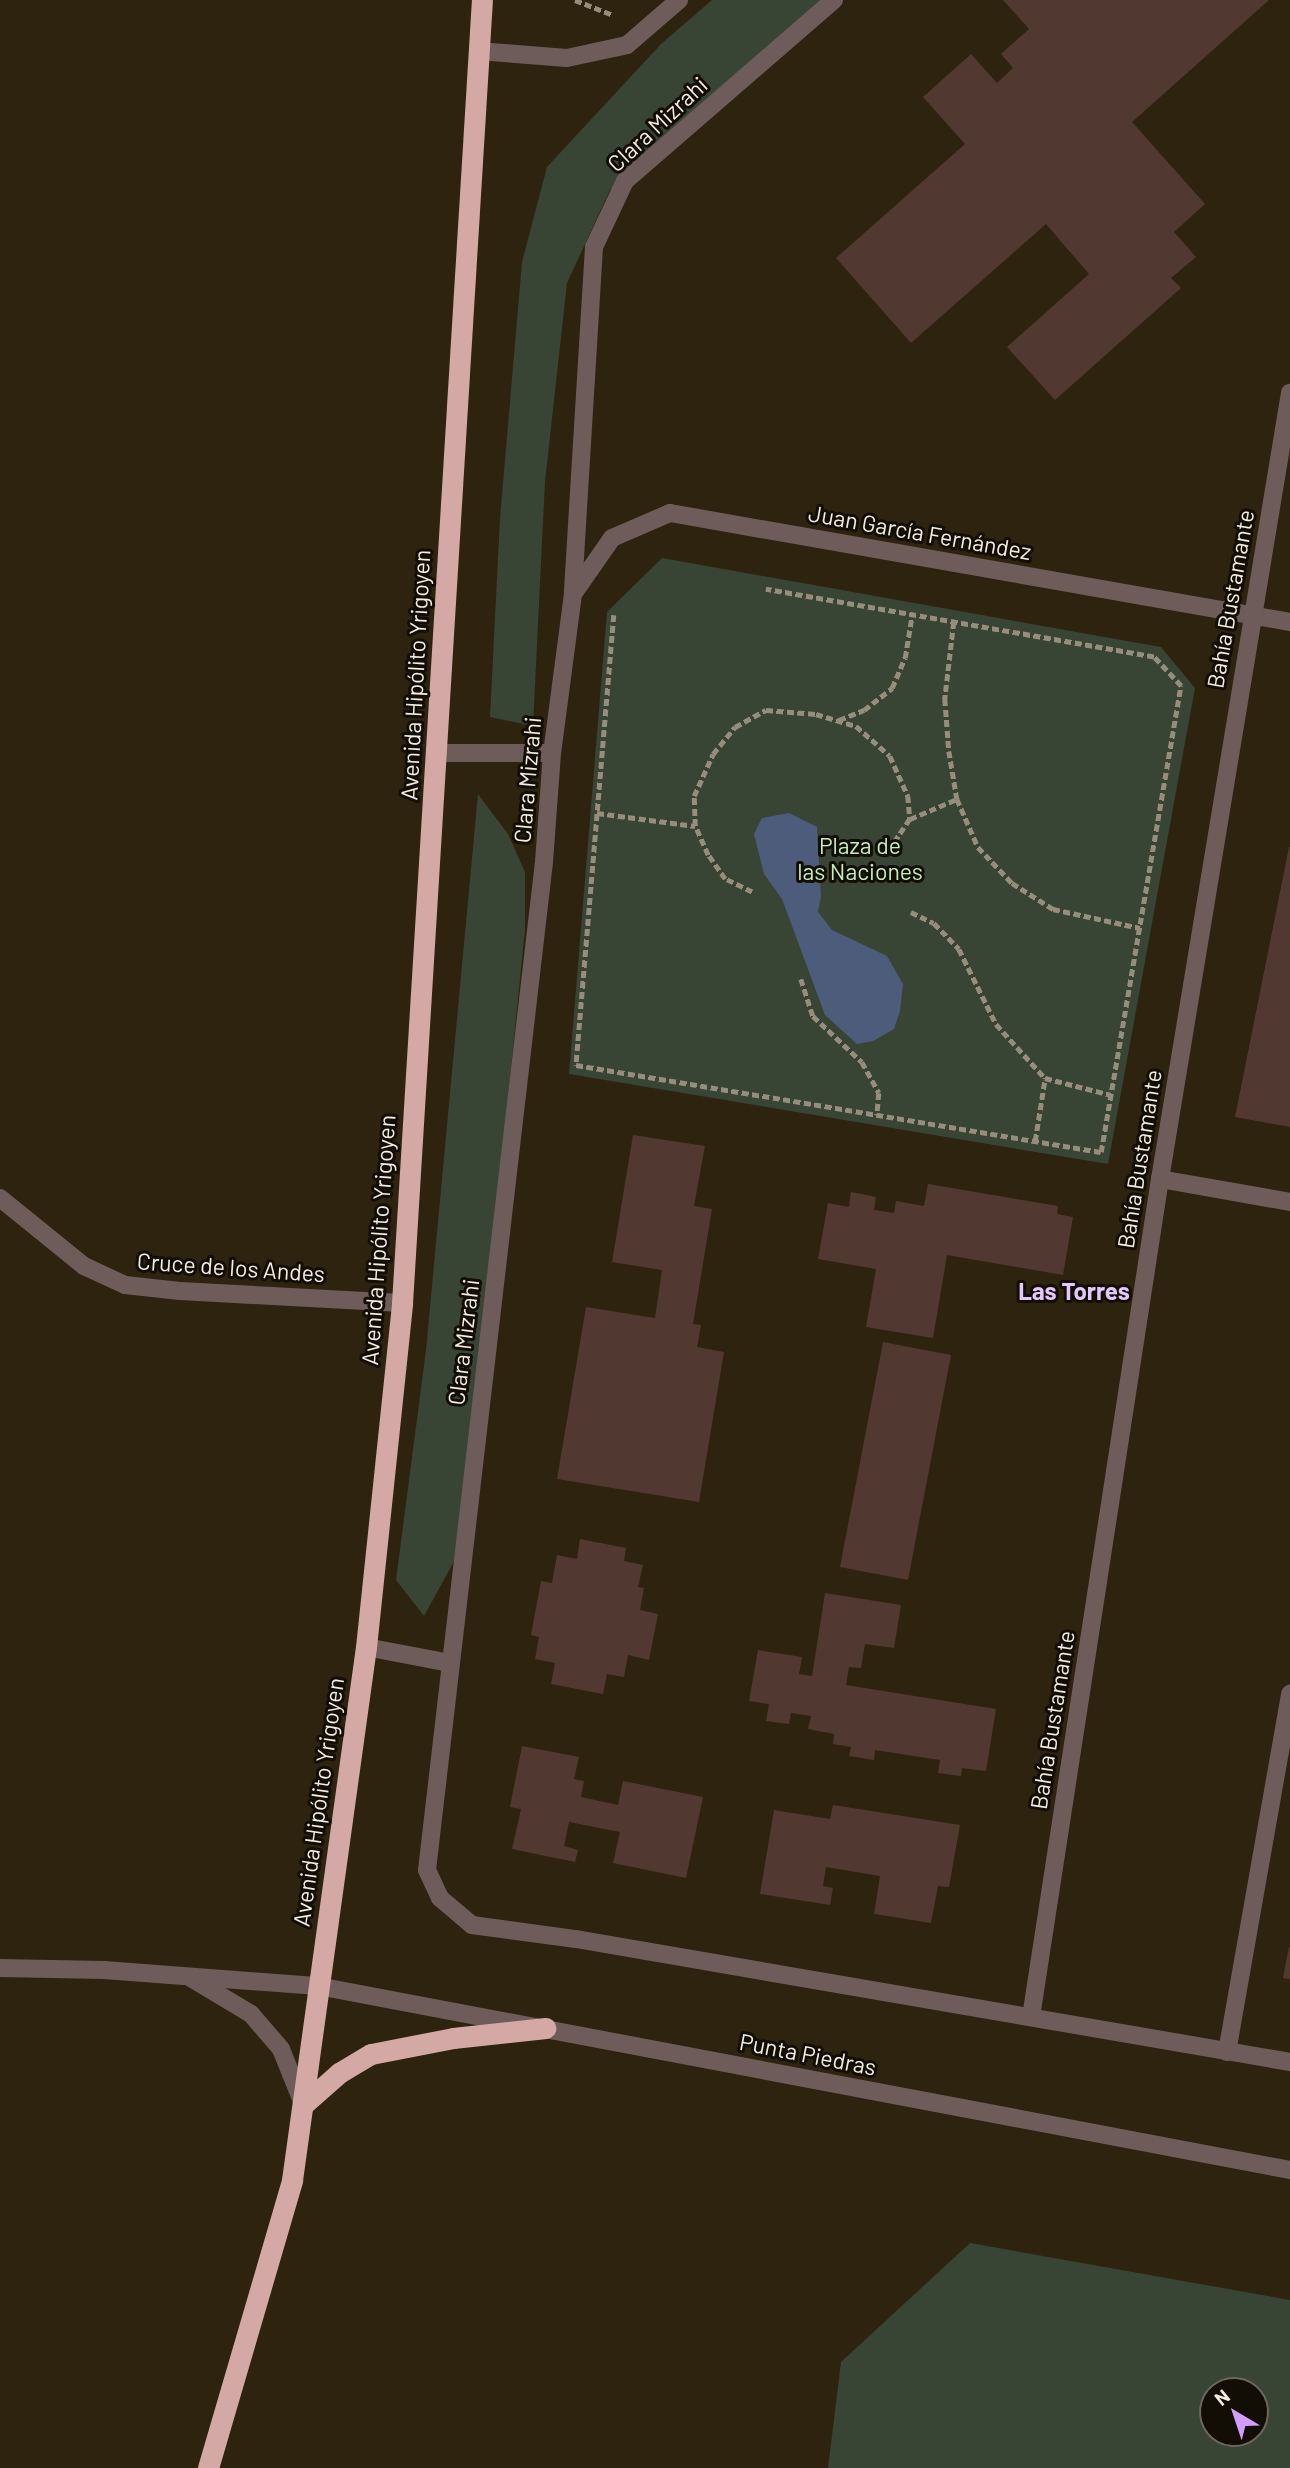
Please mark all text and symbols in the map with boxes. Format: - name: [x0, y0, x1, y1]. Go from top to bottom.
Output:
- street label: Clara Mizrahi: [601, 71, 713, 177]
- street label: Juan García Fernández: [806, 499, 1034, 565]
- street label: Bahía Bustamante: [1201, 508, 1259, 690]
- street label: Avenida Hipólito Yrigoyen: [395, 549, 435, 801]
- street label: Clara Mizrahi: [508, 716, 546, 844]
- park label: Plaza de las Naciones: [797, 831, 923, 885]
- street label: Bahía Bustamante: [1111, 1068, 1167, 1250]
- street label: Avenida Hipólito Yrigoyen: [355, 1114, 401, 1366]
- street label: Cruce de los Andes: [136, 1247, 326, 1287]
- district label: Las Torres: [1018, 1277, 1130, 1305]
- street label: Clara Mizrahi: [442, 1278, 484, 1406]
- street label: Bahía Bustamante: [1024, 1629, 1080, 1811]
- street label: Avenida Hipólito Yrigoyen: [287, 1676, 349, 1928]
- street label: Punta Piedras: [737, 2027, 879, 2081]
- north arrow: [1199, 2377, 1269, 2447]
- text: N: [1210, 2384, 1234, 2410]

